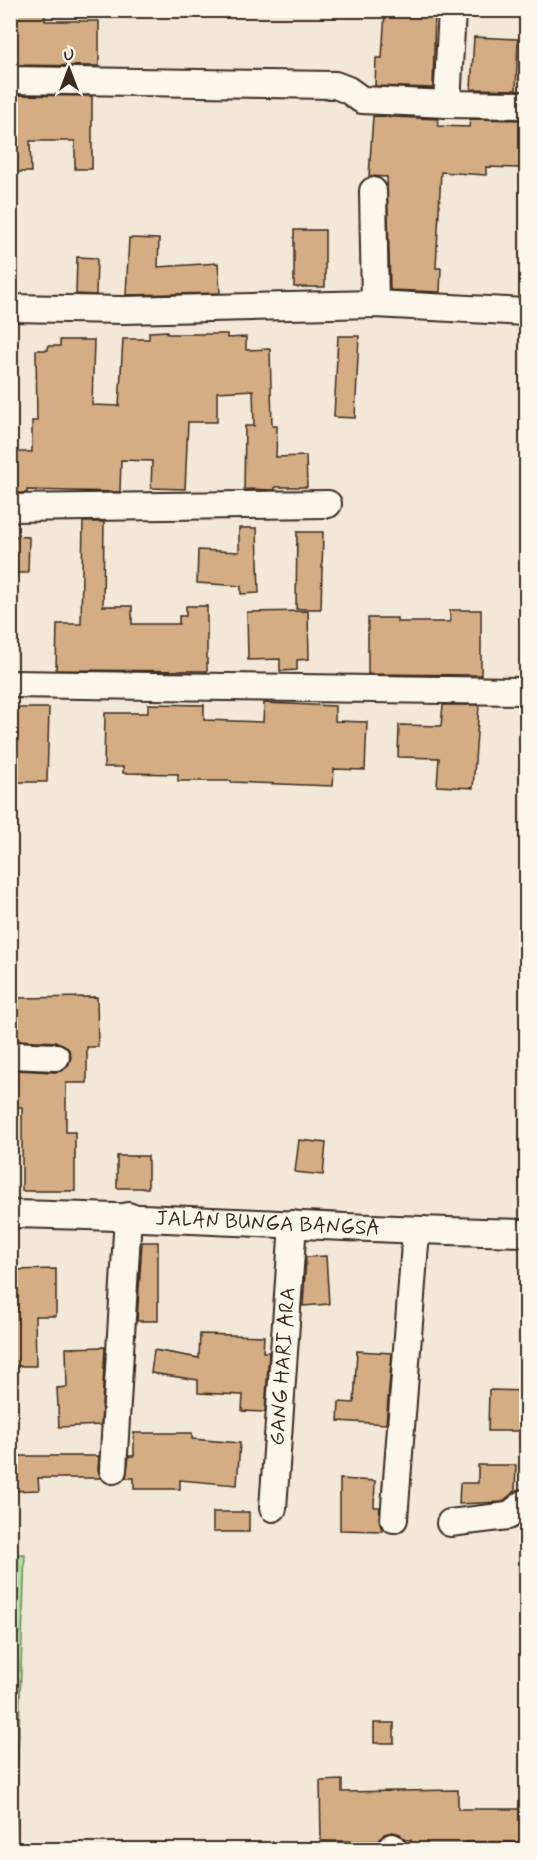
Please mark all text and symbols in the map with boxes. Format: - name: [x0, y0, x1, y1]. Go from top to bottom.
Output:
- north arrow: [39, 39, 99, 99]
- text: U: [64, 45, 74, 66]
- street label: JALAN BUNGA BANGSA: [155, 1204, 381, 1242]
- street label: GANG HARI ARA: [263, 1286, 303, 1447]

